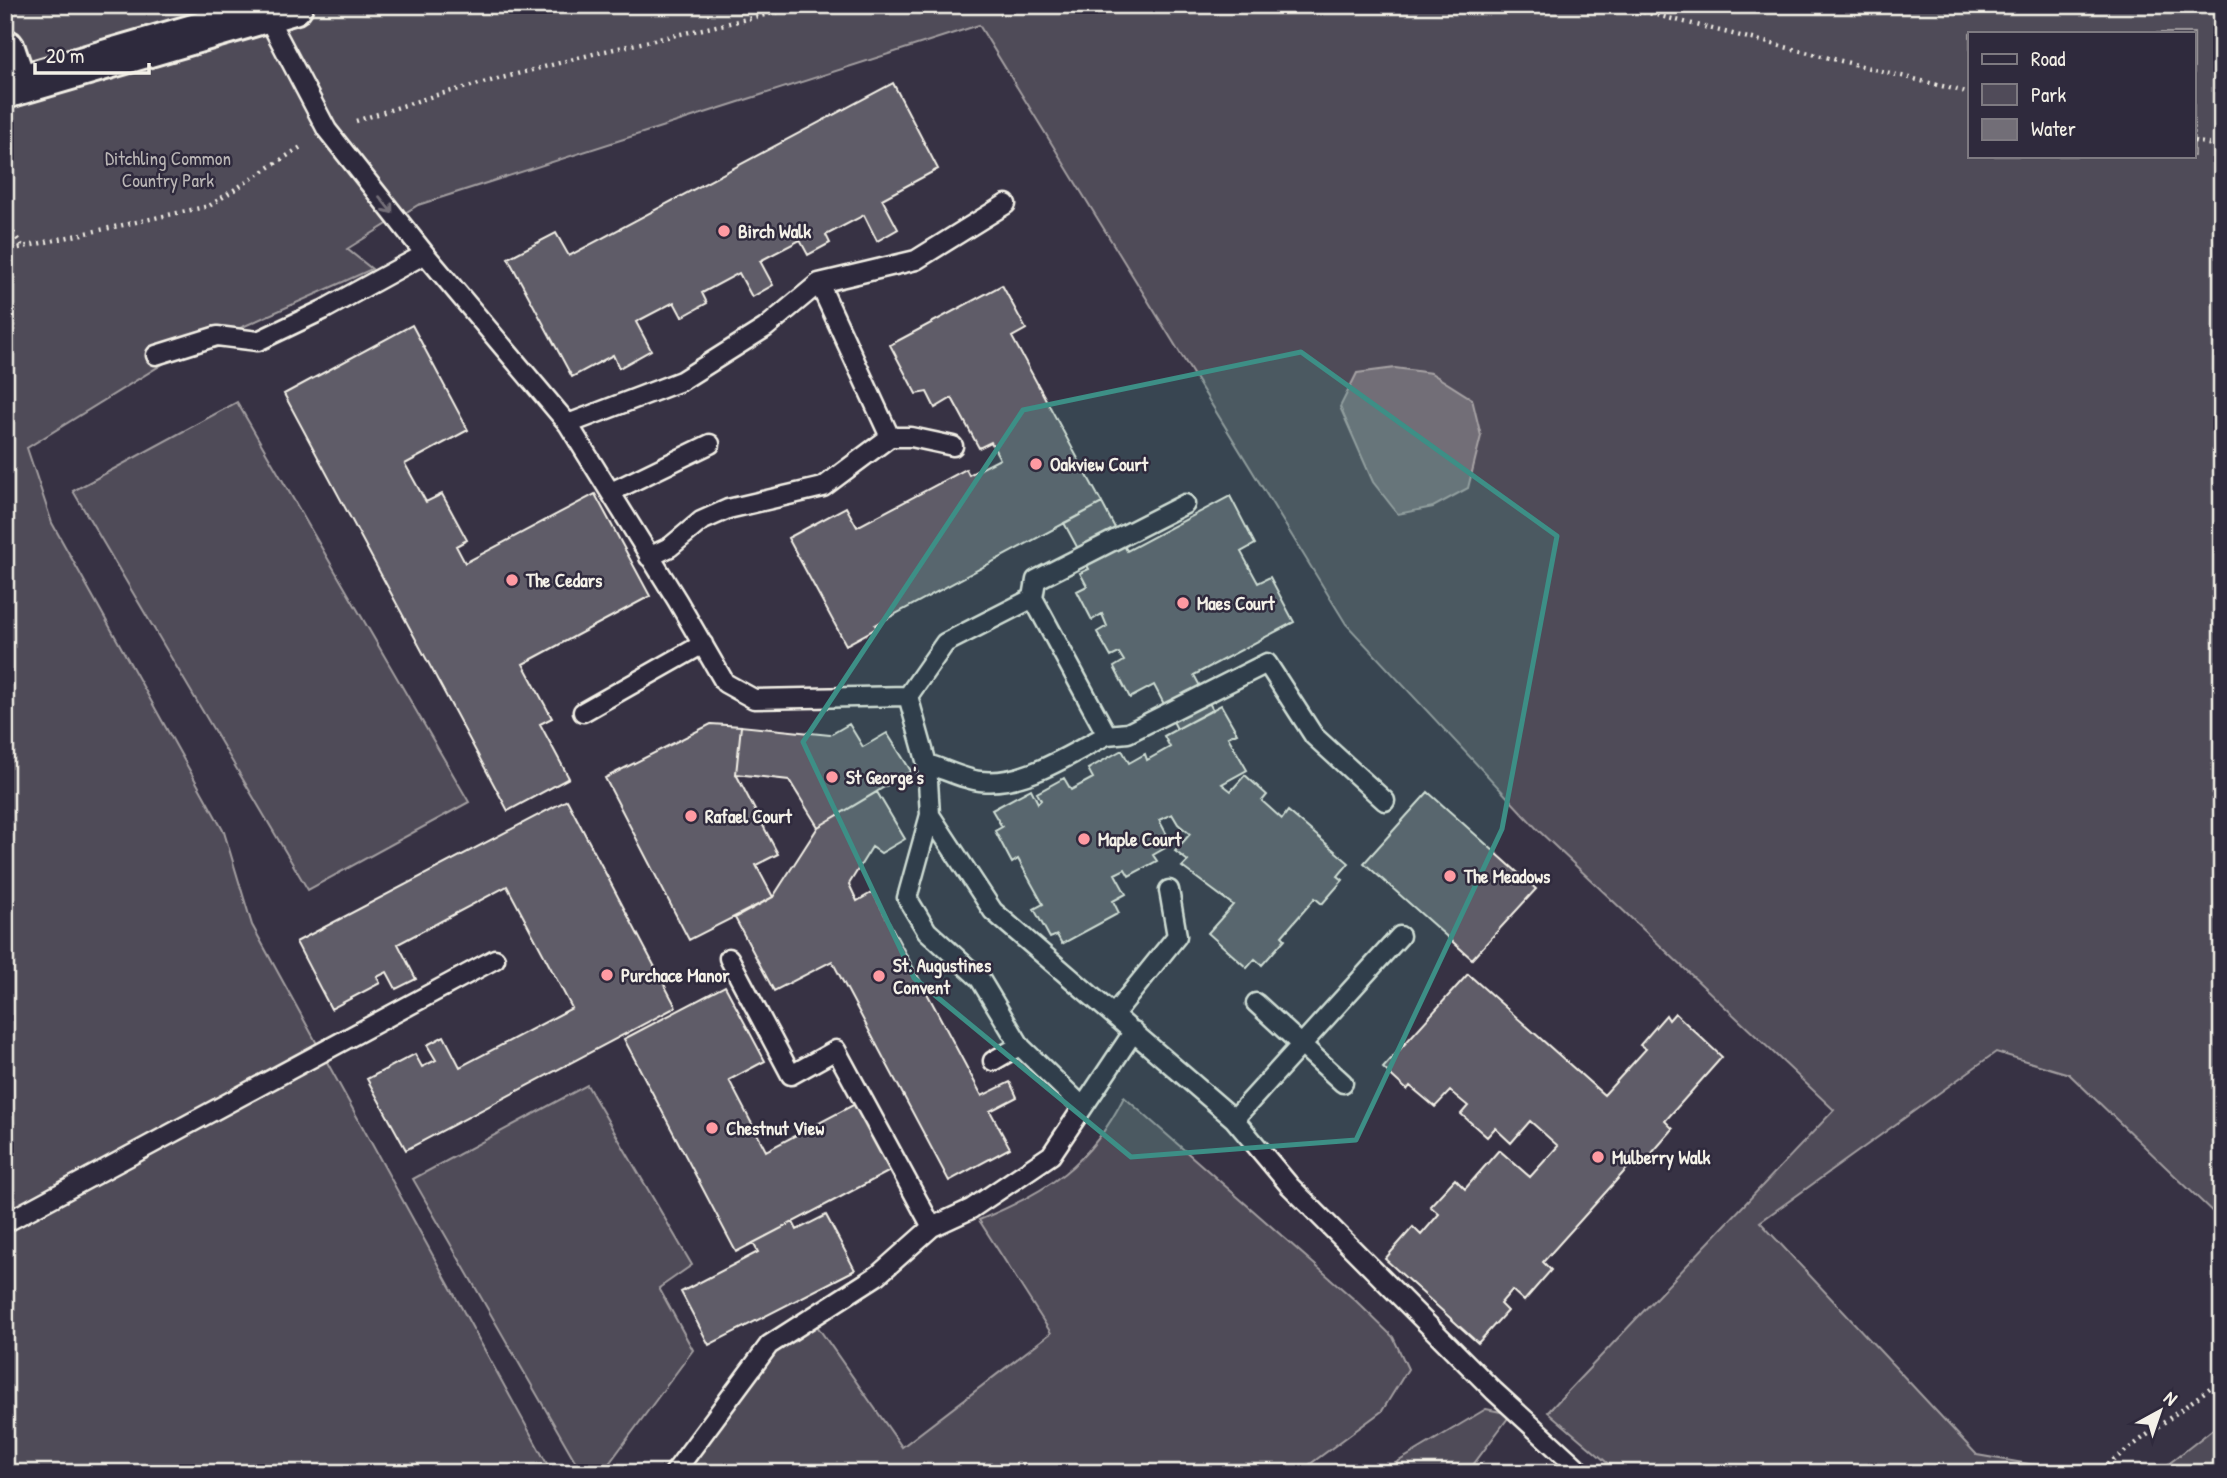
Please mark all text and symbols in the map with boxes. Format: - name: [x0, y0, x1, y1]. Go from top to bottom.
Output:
- scale bar: [35, 32, 149, 76]
- legend: [1968, 32, 2196, 158]
- text: 20 m: [46, 41, 84, 70]
- text: Road: [2031, 44, 2065, 73]
- text: Park: [2031, 80, 2066, 109]
- text: Water: [2031, 114, 2076, 143]
- park label: Ditchling Common Country Park: [105, 145, 231, 193]
- one-way arrow: [378, 196, 393, 214]
- place label: Birch Walk: [738, 218, 811, 244]
- marker: Birch Walk: [716, 223, 732, 239]
- place label: Oakview Court: [1050, 451, 1149, 477]
- marker: Oakview Court: [1028, 456, 1044, 472]
- place label: The Cedars: [525, 567, 603, 593]
- marker: The Cedars: [504, 572, 520, 588]
- place label: Maes Court: [1197, 590, 1276, 616]
- marker: Maes Court: [1175, 595, 1191, 611]
- place label: St George's: [846, 764, 924, 791]
- marker: St George's: [824, 769, 840, 785]
- place label: Rafael Court: [705, 803, 793, 829]
- marker: Rafael Court: [683, 808, 699, 824]
- place label: Maple Court: [1098, 826, 1183, 853]
- marker: Maple Court: [1076, 831, 1092, 847]
- place label: The Meadows: [1463, 863, 1551, 889]
- marker: The Meadows: [1442, 868, 1458, 884]
- place label: St. Augustines Convent: [893, 952, 992, 1000]
- place label: Purchace Manor: [621, 962, 730, 988]
- marker: Purchace Manor: [599, 967, 615, 983]
- marker: St. Augustines Convent: [871, 968, 887, 984]
- place label: Chestnut View: [726, 1115, 824, 1141]
- marker: Chestnut View: [704, 1120, 720, 1136]
- place label: Mulberry Walk: [1612, 1144, 1711, 1171]
- marker: Mulberry Walk: [1590, 1149, 1606, 1165]
- north arrow: [2126, 1376, 2196, 1446]
- text: N: [2159, 1385, 2183, 1411]

